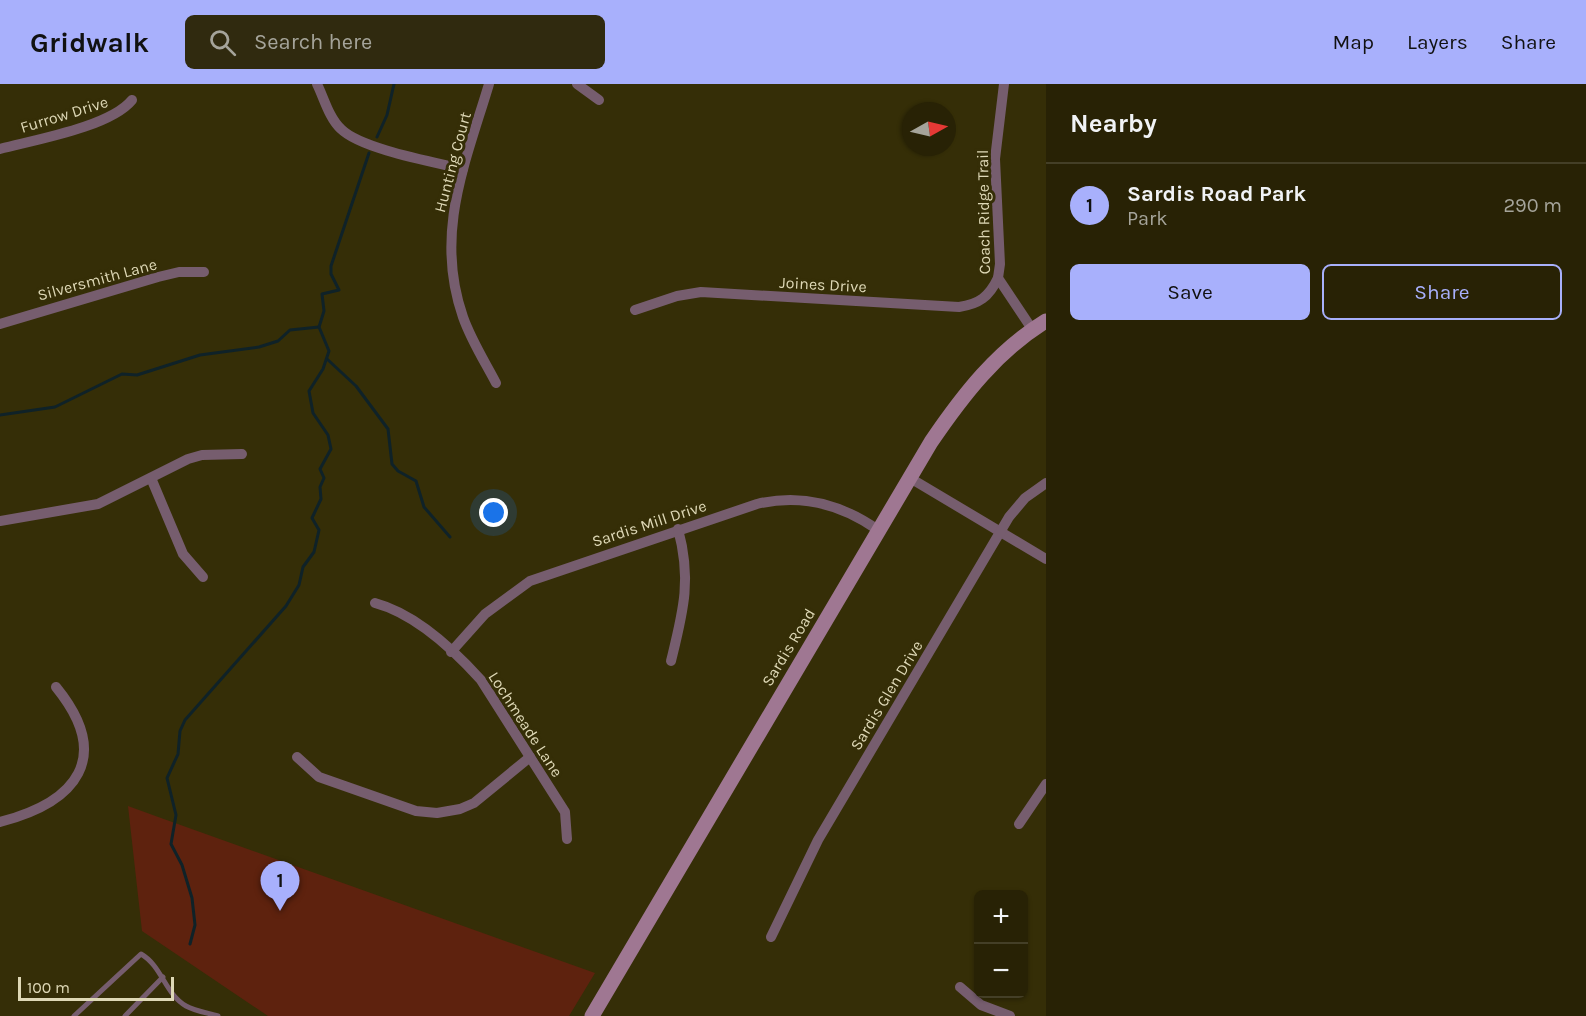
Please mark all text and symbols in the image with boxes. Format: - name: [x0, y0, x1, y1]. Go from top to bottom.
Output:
- search box: [185, 15, 605, 69]
- text: Gridwalk: [30, 26, 149, 59]
- icon: search: [206, 26, 239, 59]
- text: Search here: [254, 29, 372, 55]
- text: Map: [1332, 30, 1374, 54]
- text: Layers: [1407, 30, 1468, 54]
- text: Share: [1501, 30, 1556, 54]
- street label: Furrow Drive: [18, 92, 110, 137]
- north arrow: [902, 102, 956, 156]
- text: Nearby: [1070, 108, 1157, 139]
- street label: Hunting Court: [430, 110, 475, 215]
- street label: Coach Ridge Trail: [973, 149, 994, 275]
- text: Sardis Road Park: [1127, 181, 1306, 207]
- text: 1: [1086, 194, 1093, 217]
- text: 290 m: [1503, 194, 1562, 217]
- text: Park: [1127, 207, 1168, 230]
- street label: Silversmith Lane: [35, 254, 159, 305]
- button: Save: [1070, 264, 1310, 320]
- button: Share: [1322, 264, 1562, 320]
- street label: Joines Drive: [779, 273, 867, 296]
- street label: Sardis Mill Drive: [590, 496, 709, 551]
- your location: [479, 498, 508, 527]
- street label: Sardis Road: [758, 605, 819, 690]
- street label: Sardis Glen Drive: [846, 637, 927, 754]
- street label: Lochmeade Lane: [484, 668, 567, 781]
- pin: 1: [260, 862, 300, 911]
- map controls: [974, 890, 1028, 998]
- button: +: [974, 890, 1028, 944]
- button: −: [974, 944, 1028, 998]
- scale bar: [18, 974, 174, 1002]
- text: 100 m: [27, 978, 70, 997]

